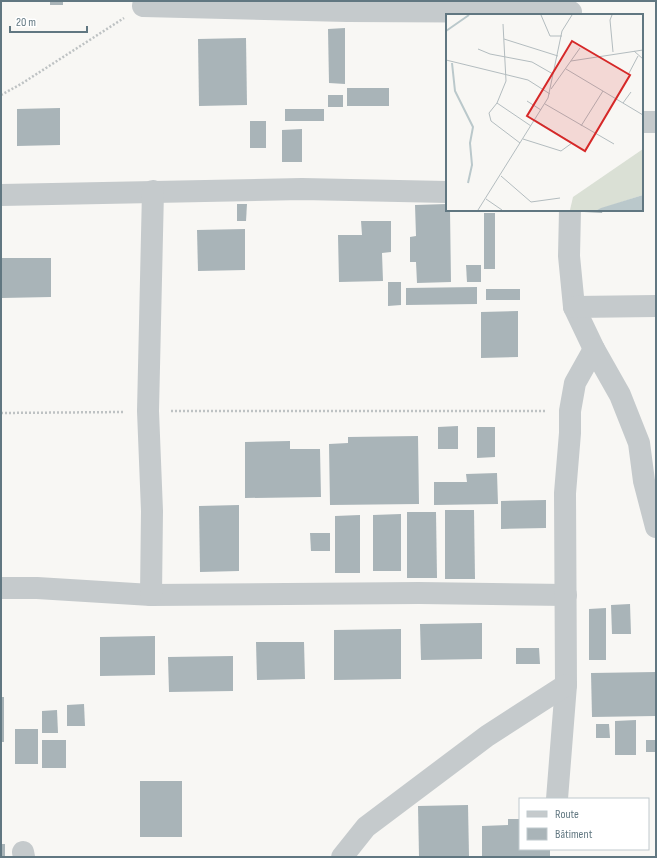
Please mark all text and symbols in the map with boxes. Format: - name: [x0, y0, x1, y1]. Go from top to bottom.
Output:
- scale bar: [10, 8, 87, 34]
- inset map: [446, 14, 643, 211]
- text: 20 m: [16, 15, 36, 30]
- legend: [519, 798, 649, 850]
- text: Route: [555, 807, 579, 822]
- text: Bâtiment: [555, 827, 593, 842]

